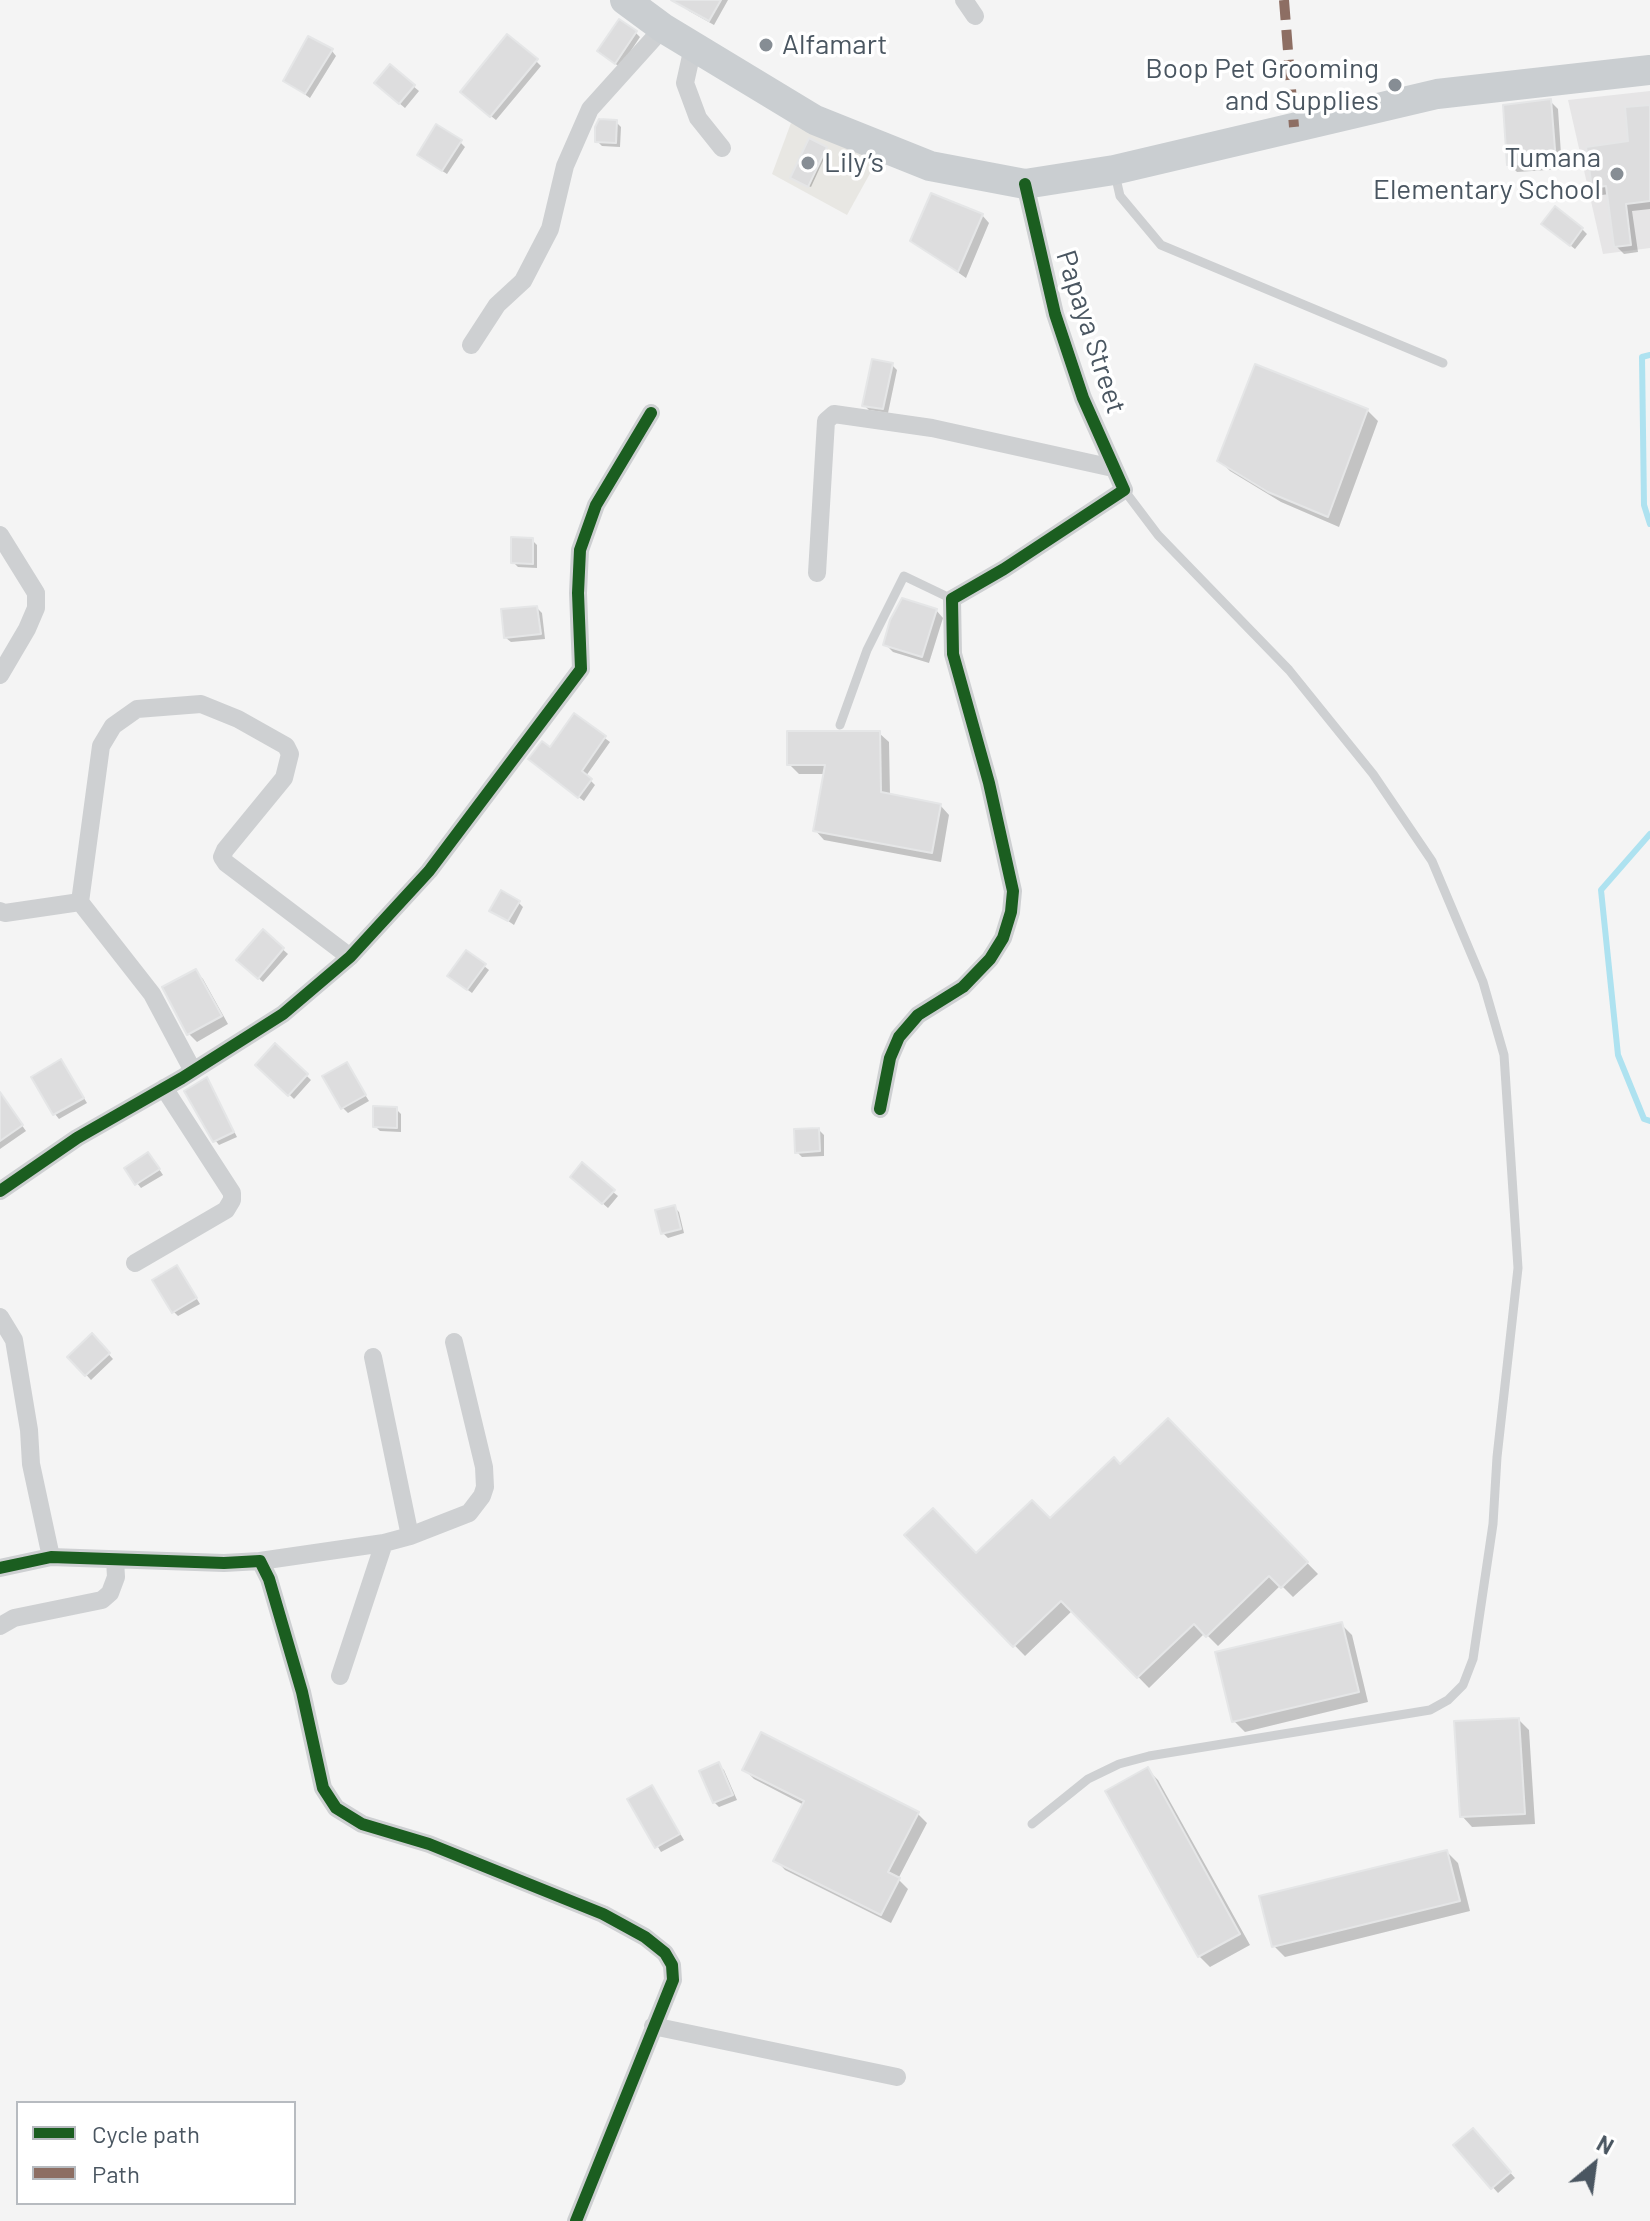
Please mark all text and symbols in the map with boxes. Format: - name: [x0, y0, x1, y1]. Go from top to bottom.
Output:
- place label: Alfamart: [782, 28, 887, 62]
- marker: Alfamart: [757, 36, 775, 54]
- place label: Boop Pet Grooming and Supplies: [1145, 52, 1379, 118]
- marker: Boop Pet Grooming and Supplies: [1386, 76, 1404, 94]
- place label: Tumana Elementary School: [1373, 141, 1601, 207]
- place label: Lily’s: [824, 146, 884, 180]
- marker: Lily’s: [799, 154, 817, 172]
- marker: Tumana Elementary School: [1608, 165, 1626, 183]
- street label: Papaya Street: [1049, 246, 1133, 418]
- legend: [16, 2101, 296, 2205]
- text: Cycle path: [92, 2119, 200, 2148]
- north arrow: [1554, 2125, 1634, 2205]
- text: N: [1593, 2129, 1618, 2159]
- text: Path: [92, 2159, 140, 2188]

